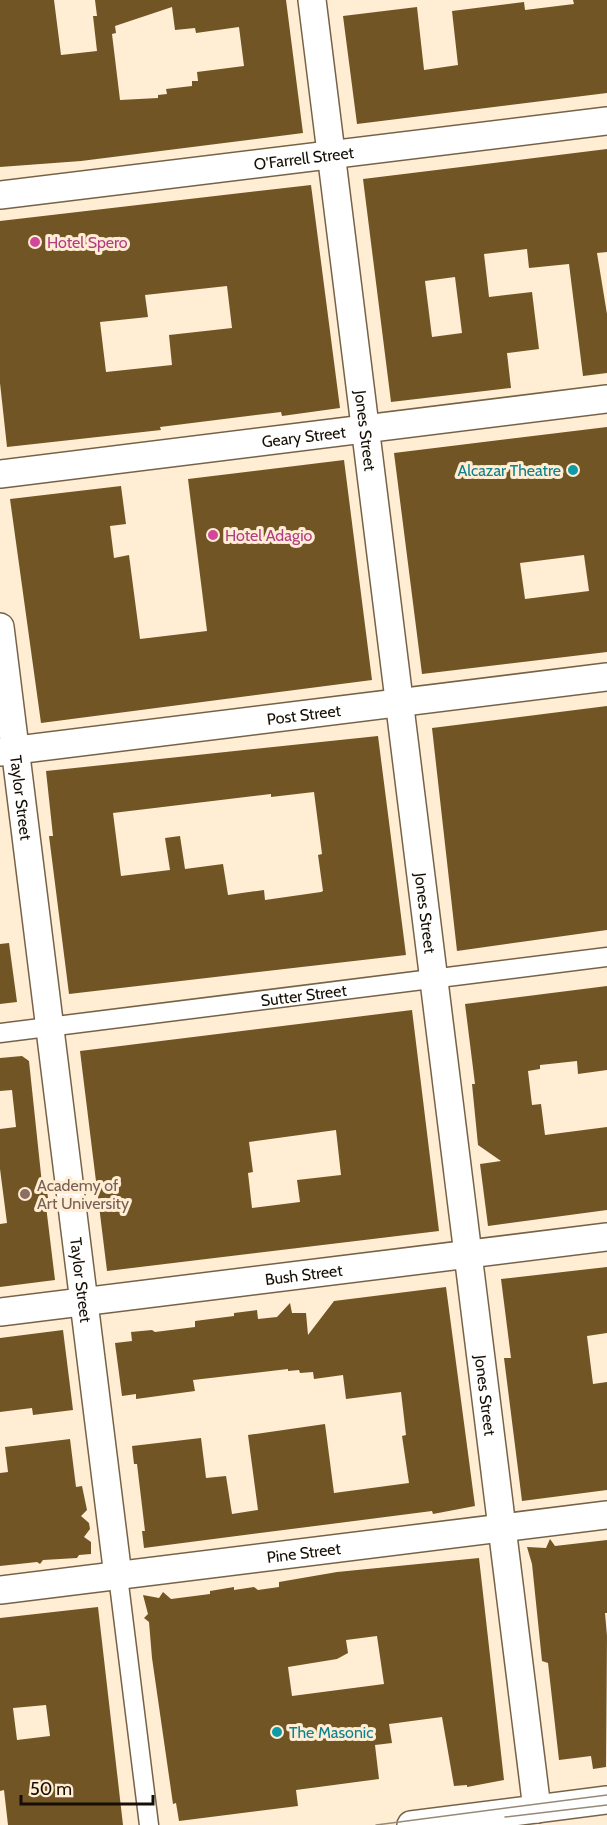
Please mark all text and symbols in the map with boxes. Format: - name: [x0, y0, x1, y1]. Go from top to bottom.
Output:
- street label: O'Farrell Street: [253, 143, 356, 174]
- place label: Hotel Spero: [47, 233, 128, 252]
- marker: Hotel Spero: [28, 235, 42, 249]
- street label: Jones Street: [351, 388, 380, 473]
- street label: Geary Street: [261, 422, 347, 452]
- place label: Alcazar Theatre: [457, 461, 561, 480]
- marker: Alcazar Theatre: [566, 463, 580, 477]
- place label: Hotel Adagio: [225, 526, 313, 545]
- marker: Hotel Adagio: [206, 528, 220, 542]
- street label: Post Street: [266, 701, 343, 729]
- street label: Taylor Street: [6, 754, 35, 842]
- street label: Jones Street: [410, 871, 440, 955]
- street label: Sutter Street: [260, 981, 348, 1010]
- place label: Academy of Art University: [37, 1176, 129, 1213]
- marker: Academy of Art University: [18, 1187, 32, 1201]
- street label: Taylor Street: [66, 1236, 95, 1324]
- street label: Bush Street: [264, 1261, 344, 1289]
- street label: Jones Street: [470, 1353, 500, 1437]
- street label: Pine Street: [266, 1539, 342, 1567]
- place label: The Masonic: [289, 1723, 374, 1742]
- marker: The Masonic: [270, 1725, 284, 1739]
- scale bar: [21, 1768, 153, 1806]
- text: 50 m: [30, 1778, 72, 1800]

